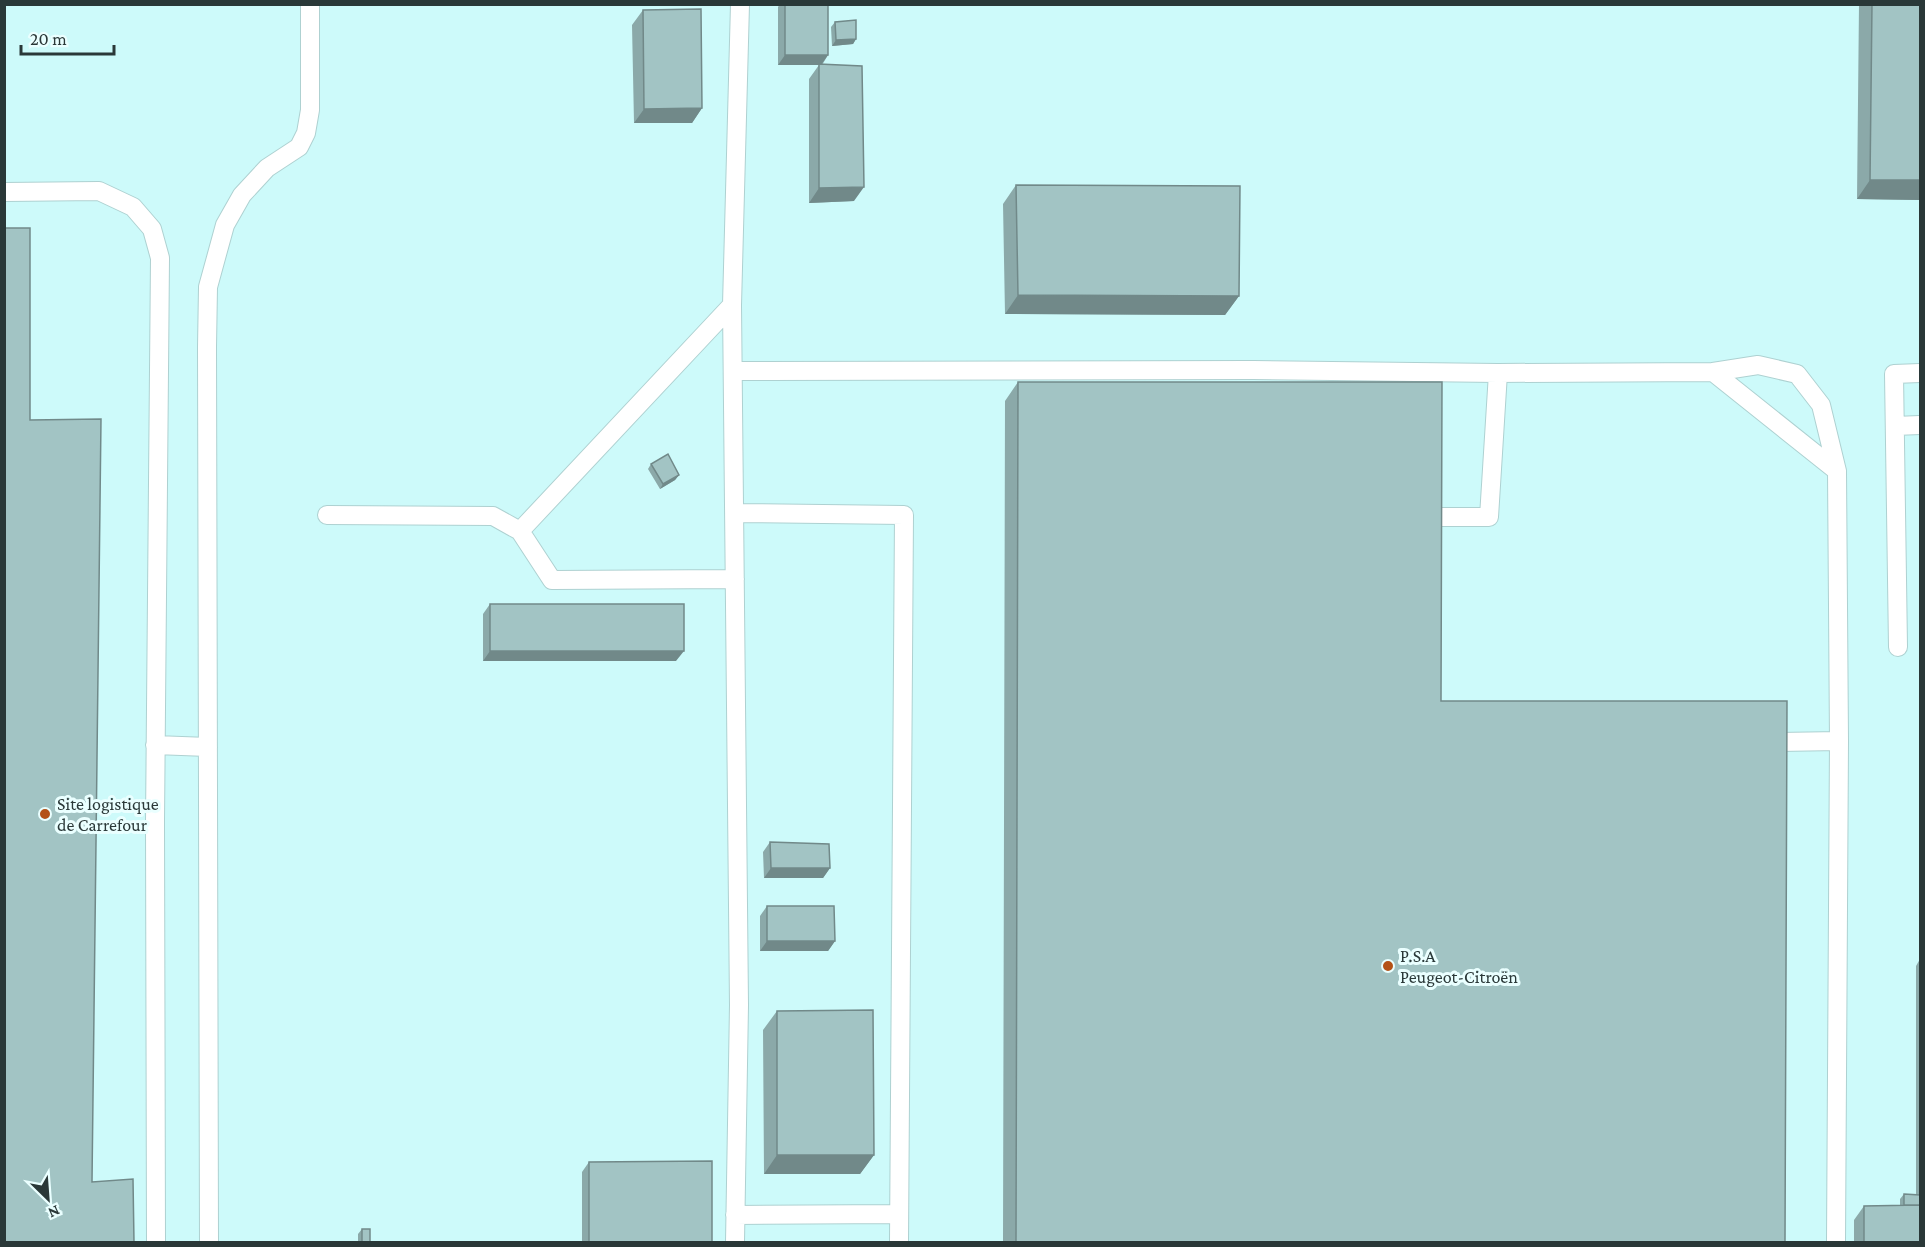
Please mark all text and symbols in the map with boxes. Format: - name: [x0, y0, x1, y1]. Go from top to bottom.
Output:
- scale bar: [21, 18, 114, 56]
- text: 20 m: [30, 29, 67, 49]
- place label: Site logistique de Carrefour: [57, 794, 159, 835]
- marker: Site logistique de Carrefour: [38, 807, 52, 821]
- place label: P.S.A Peugeot-Citroën: [1400, 946, 1518, 987]
- marker: P.S.A Peugeot-Citroën: [1381, 959, 1395, 973]
- north arrow: [18, 1169, 78, 1229]
- text: N: [46, 1202, 63, 1222]

